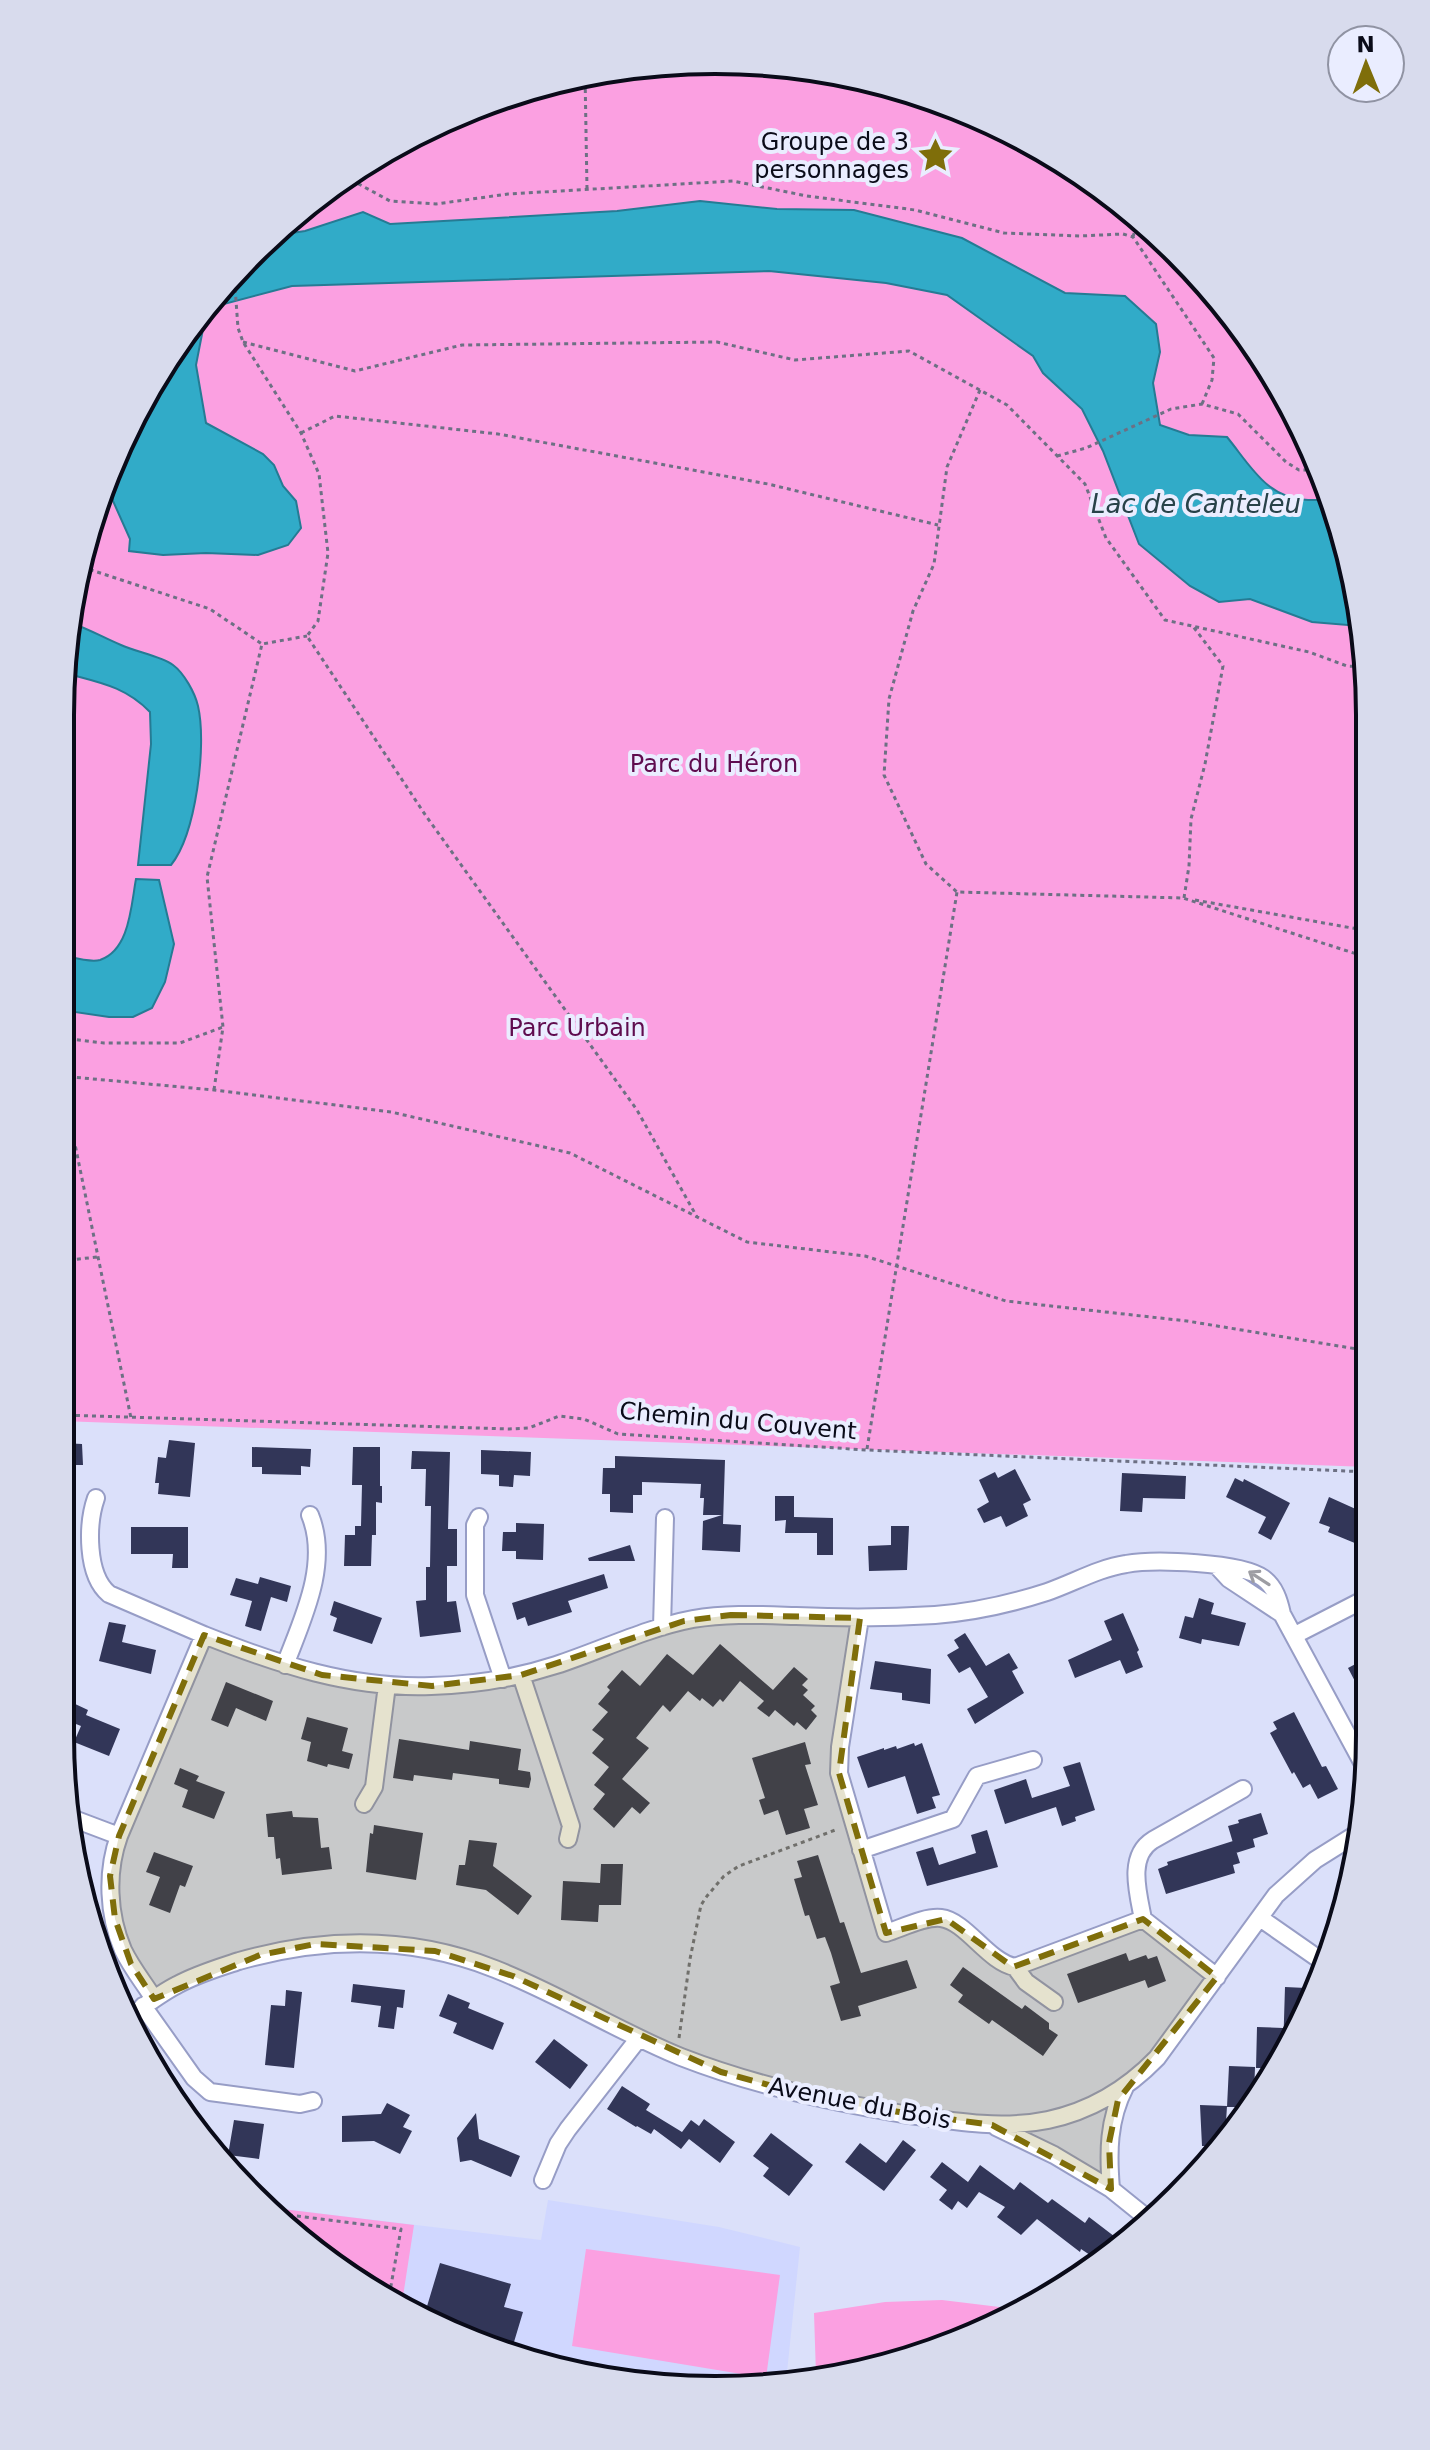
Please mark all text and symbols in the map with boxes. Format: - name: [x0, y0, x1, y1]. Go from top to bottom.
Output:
- north arrow: [1326, 24, 1406, 104]
- text: N: [1356, 32, 1375, 57]
- place label: Groupe de 3 personnages: [754, 128, 909, 184]
- place icon: Groupe de 3 personnages: [916, 137, 954, 175]
- water label: Lac de Canteleu: [1091, 489, 1301, 519]
- park label: Parc du Héron: [630, 750, 798, 778]
- park label: Parc Urbain: [508, 1014, 646, 1042]
- street label: Chemin du Couvent: [618, 1397, 858, 1445]
- one-way arrow: [1249, 1570, 1271, 1587]
- street label: Avenue du Bois: [766, 2072, 954, 2134]

